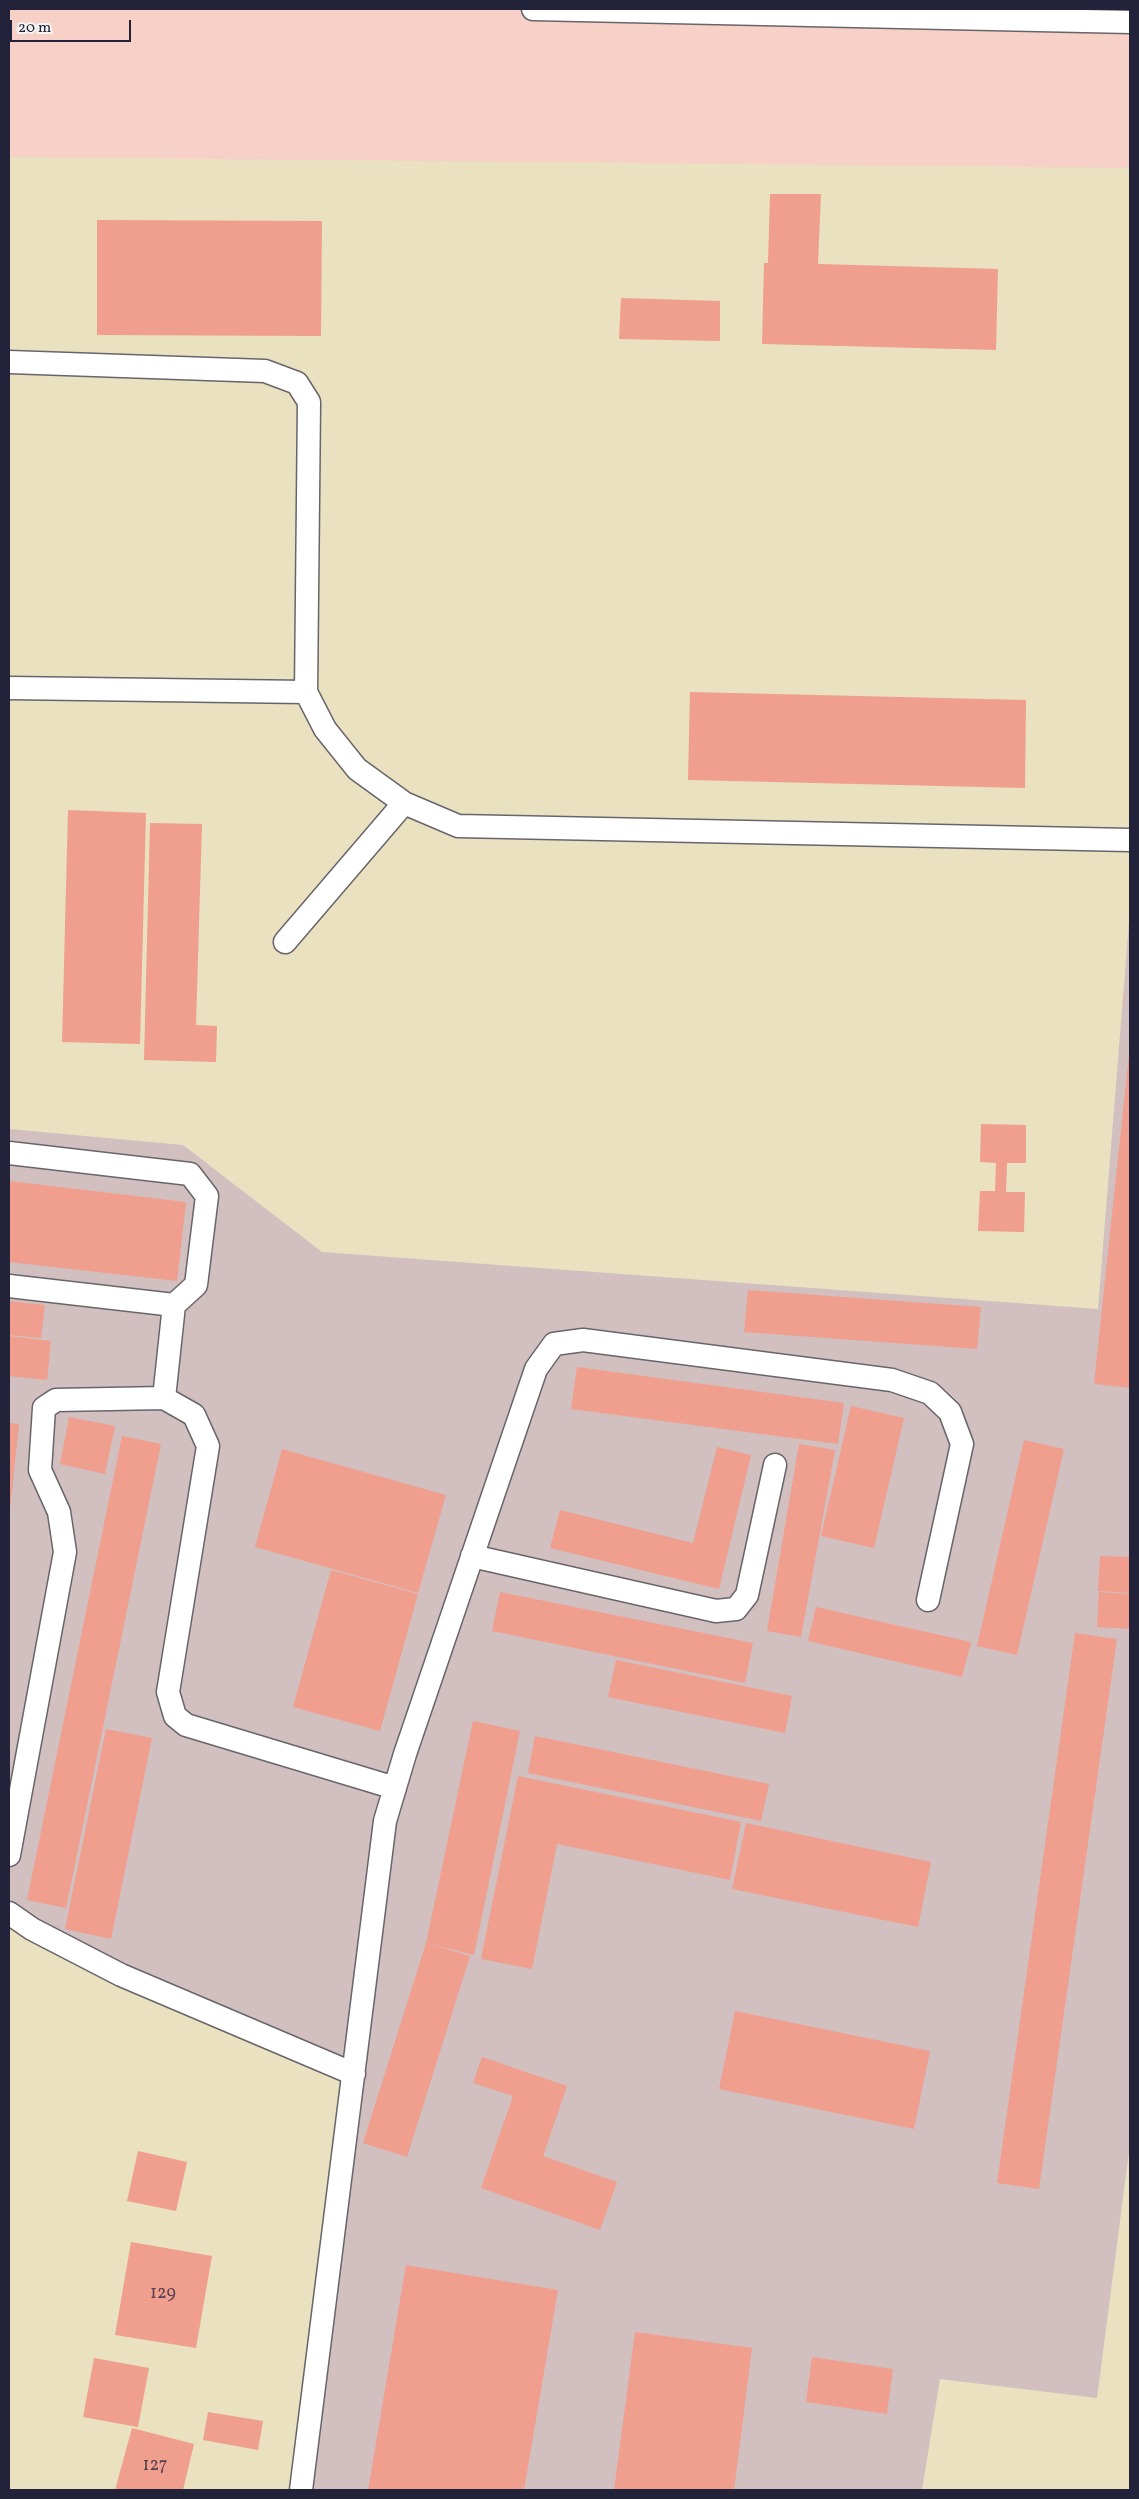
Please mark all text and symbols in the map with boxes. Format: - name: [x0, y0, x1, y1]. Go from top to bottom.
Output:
- scale bar: [12, 10, 134, 42]
- text: 20 m: [18, 18, 51, 39]
- house number: 129: [150, 2284, 176, 2306]
- house number: 127: [143, 2456, 167, 2478]

